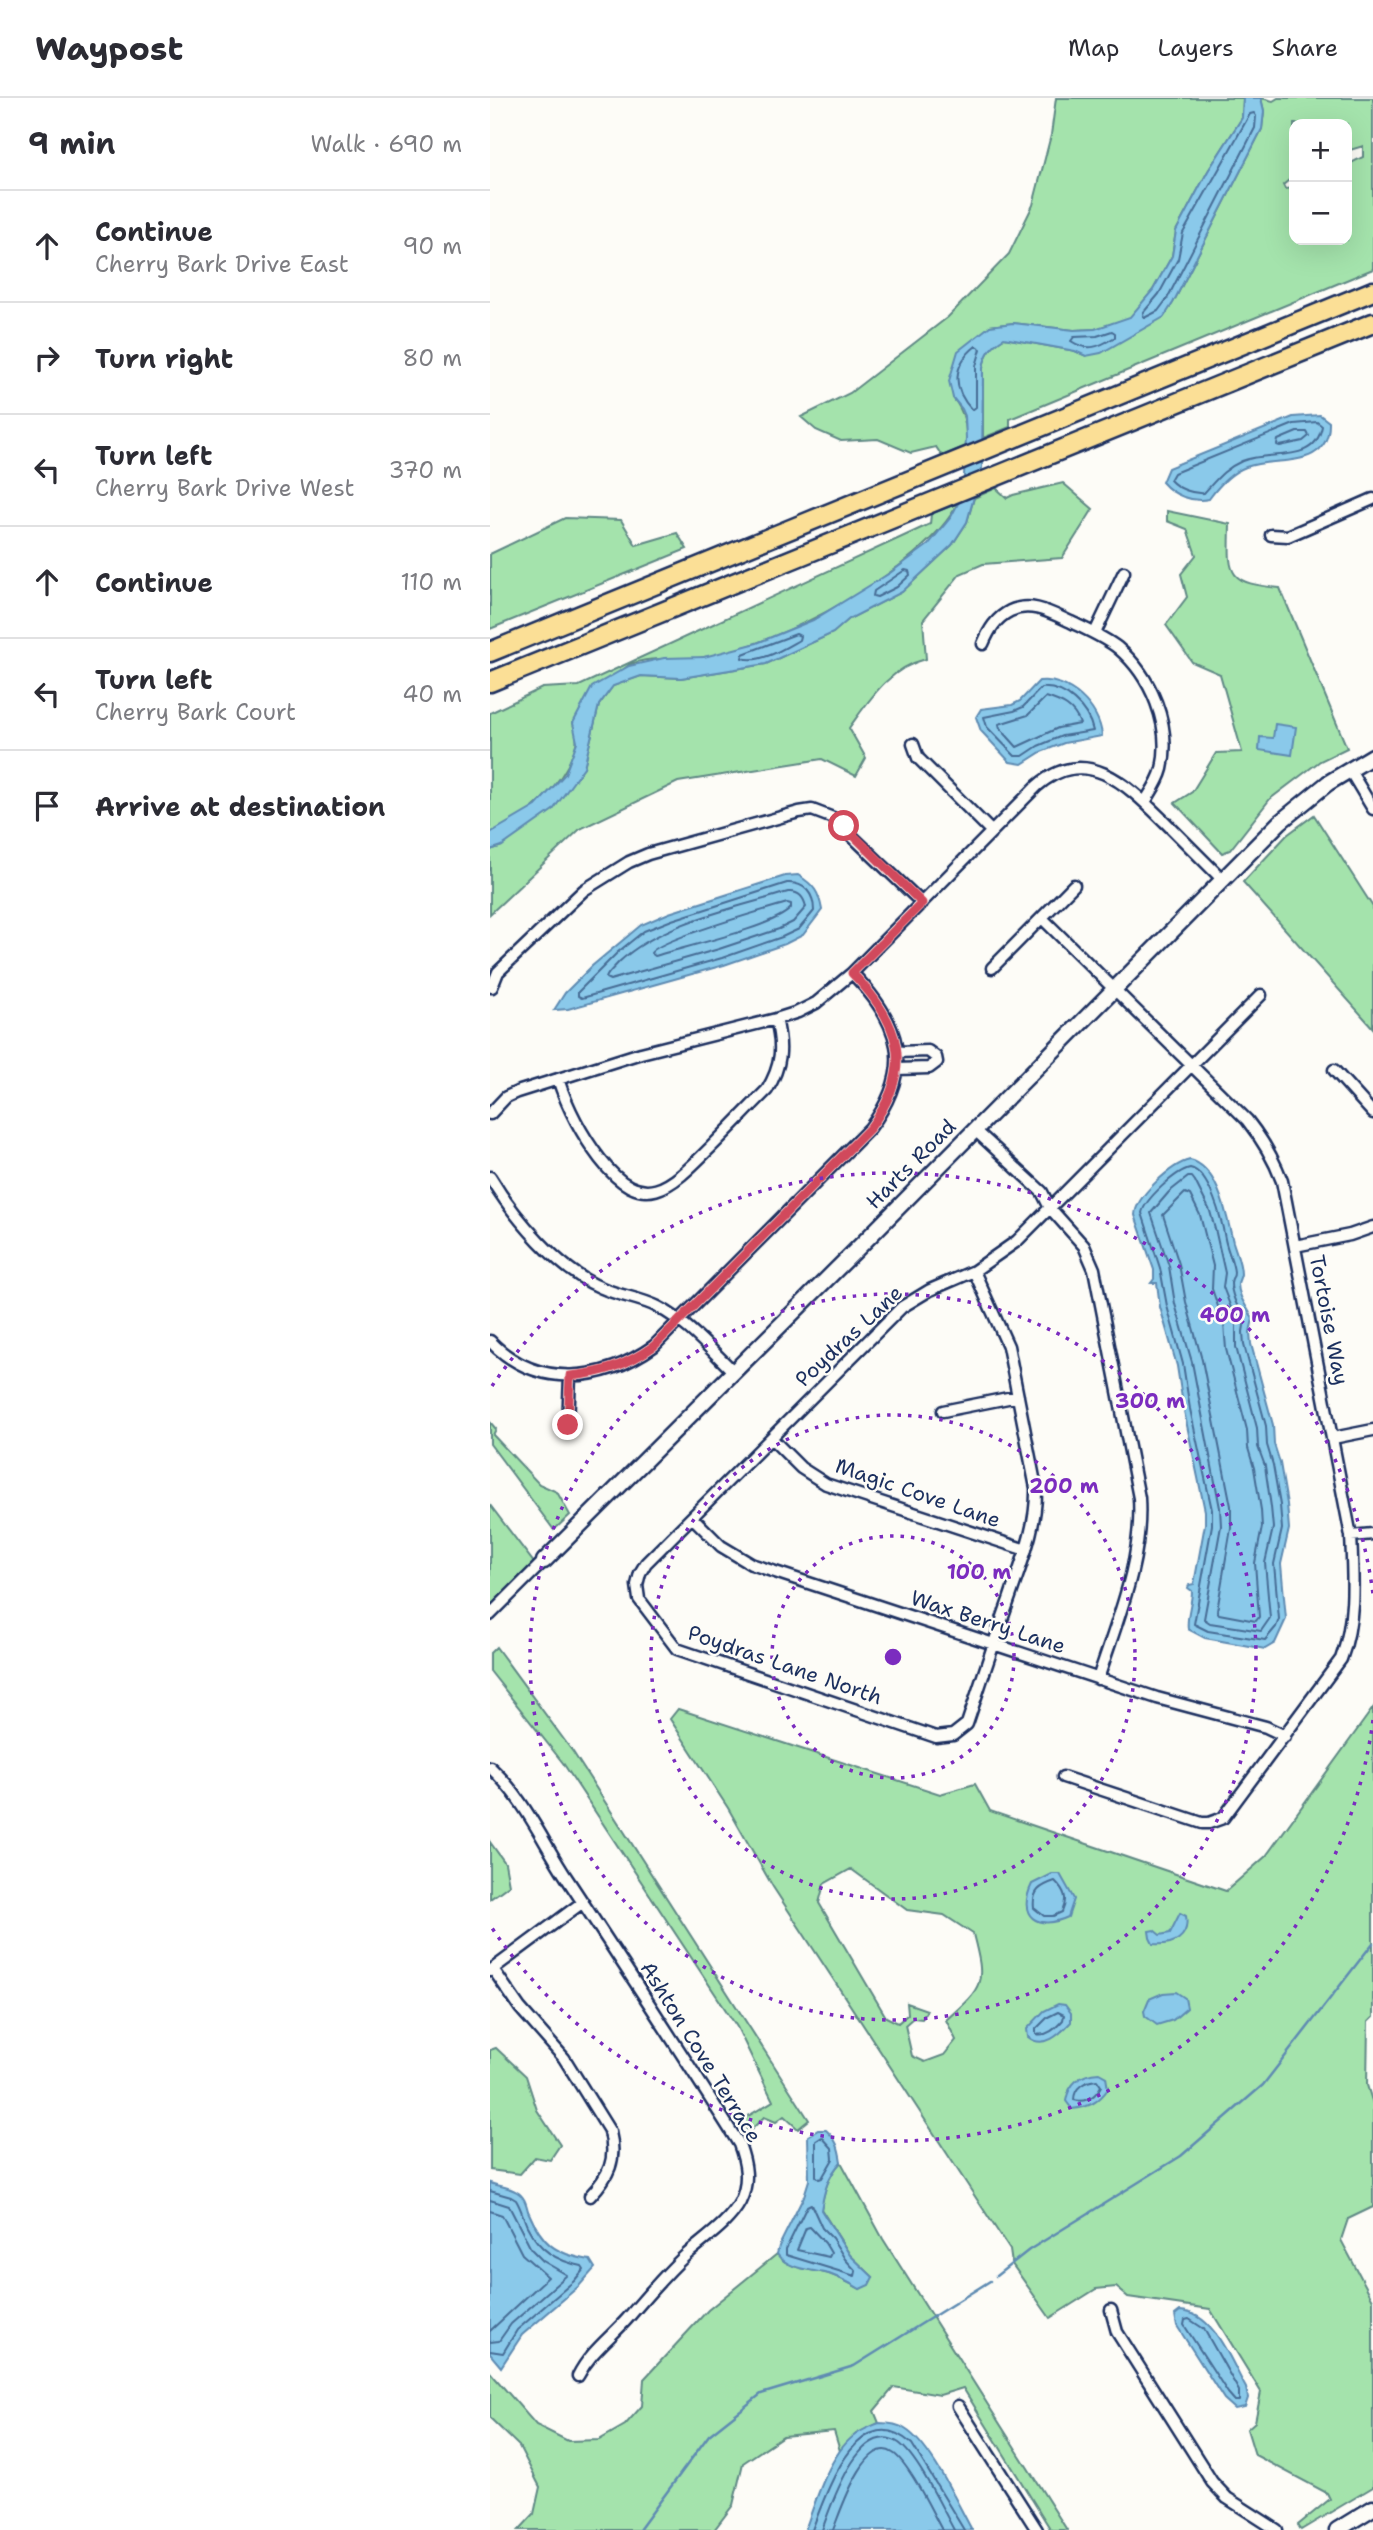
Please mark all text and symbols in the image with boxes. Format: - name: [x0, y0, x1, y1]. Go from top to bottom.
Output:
- text: Waypost: [35, 26, 183, 71]
- text: Map: [1068, 32, 1119, 64]
- text: Layers: [1157, 32, 1234, 64]
- text: Share: [1272, 32, 1338, 64]
- map controls: [1289, 119, 1352, 245]
- button: +: [1289, 119, 1352, 182]
- text: 9 min: [28, 123, 115, 164]
- text: Walk · 690 m: [310, 129, 462, 159]
- button: −: [1289, 182, 1352, 245]
- text: Continue: [95, 214, 213, 249]
- icon: ahead: [28, 227, 66, 265]
- text: 90 m: [402, 231, 462, 261]
- text: Cherry Bark Drive East: [95, 249, 349, 279]
- icon: right: [28, 339, 66, 377]
- text: Turn right: [95, 341, 233, 376]
- text: 80 m: [403, 343, 462, 373]
- text: Turn left: [95, 438, 212, 473]
- icon: left: [28, 451, 66, 489]
- text: 370 m: [389, 455, 462, 485]
- text: Cherry Bark Drive West: [95, 473, 354, 503]
- icon: ahead: [28, 563, 66, 601]
- text: Continue: [95, 565, 213, 600]
- text: 110 m: [400, 567, 462, 597]
- text: Turn left: [95, 662, 212, 697]
- icon: left: [28, 675, 66, 713]
- text: 40 m: [402, 679, 462, 709]
- text: Cherry Bark Court: [95, 697, 296, 727]
- icon: arrive: [28, 787, 66, 825]
- text: Arrive at destination: [95, 789, 385, 824]
- route start: [828, 810, 859, 841]
- street label: Harts Road: [860, 1113, 962, 1215]
- street label: Tortoise Way: [1303, 1253, 1355, 1387]
- street label: Poydras Lane: [789, 1279, 909, 1393]
- text: 400 m: [1200, 1301, 1270, 1329]
- text: 300 m: [1115, 1387, 1185, 1415]
- route end: [552, 1409, 583, 1440]
- street label: Magic Cove Lane: [832, 1452, 1004, 1534]
- text: 200 m: [1029, 1472, 1099, 1500]
- text: 100 m: [947, 1558, 1011, 1586]
- street label: Wax Berry Lane: [907, 1584, 1069, 1660]
- street label: Poydras Lane North: [684, 1619, 886, 1711]
- centre of rings: [881, 1645, 905, 1669]
- street label: Ashton Cove Terrace: [634, 1956, 768, 2148]

